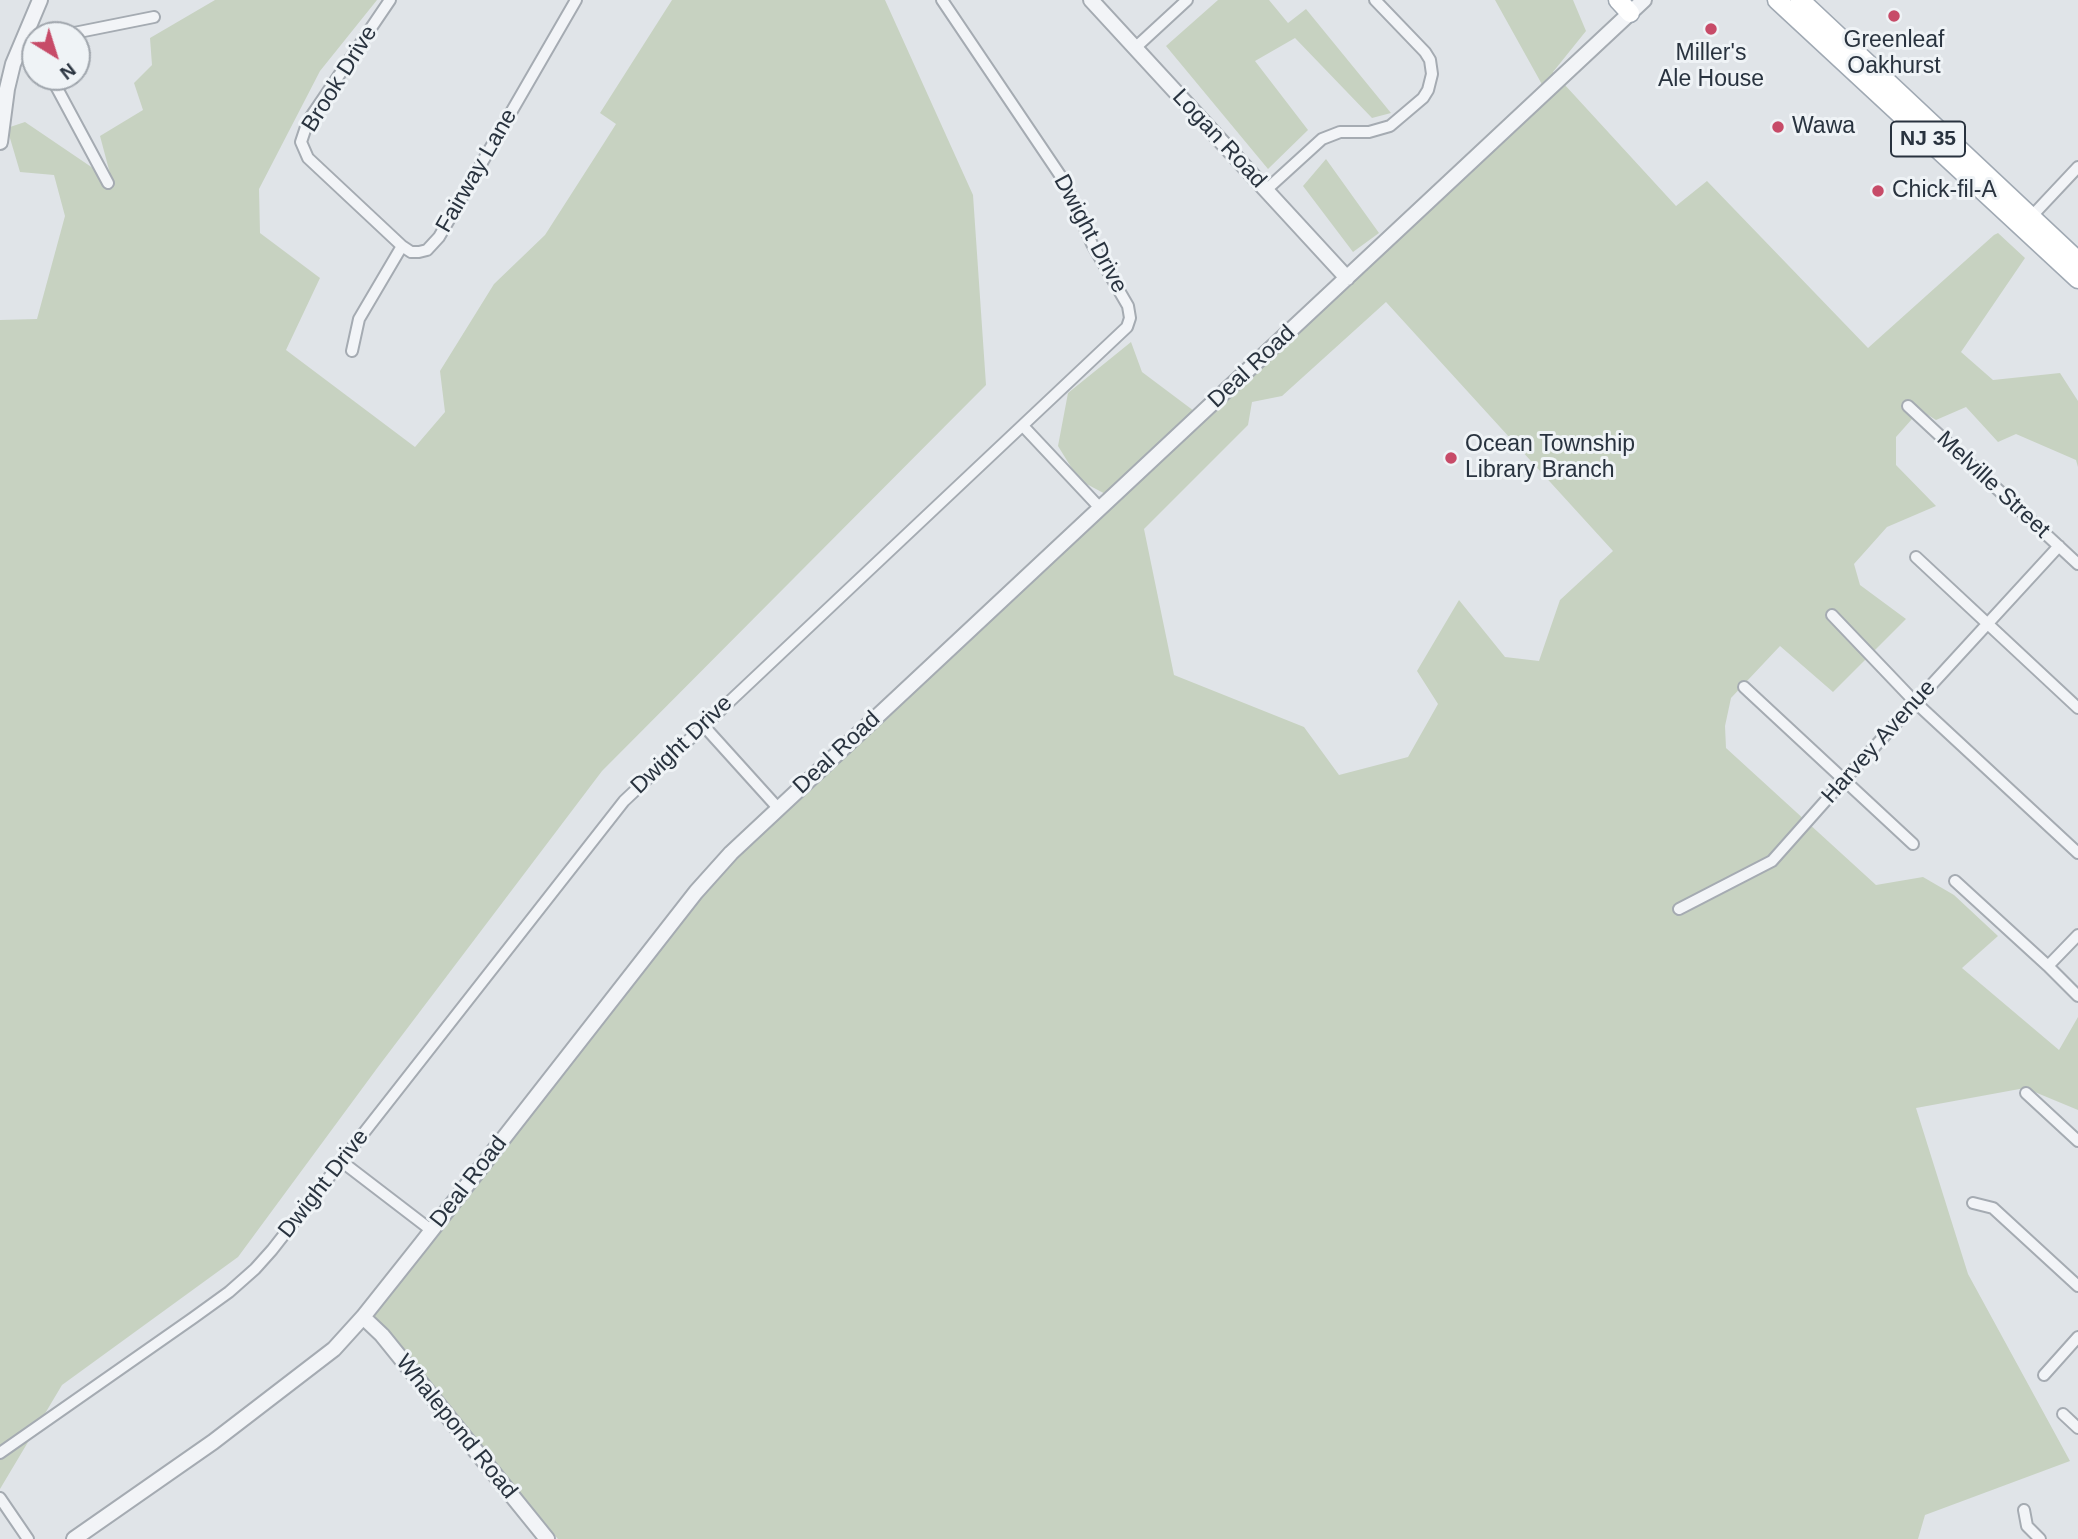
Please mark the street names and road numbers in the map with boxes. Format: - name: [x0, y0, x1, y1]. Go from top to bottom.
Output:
- street label: Brook Drive: [296, 21, 384, 137]
- street label: Logan Road: [1166, 84, 1272, 194]
- street label: Fairway Lane: [431, 104, 523, 238]
- road number: NJ 35: [1891, 122, 1965, 156]
- street label: Dwight Drive: [1047, 170, 1133, 298]
- street label: Deal Road: [1203, 320, 1301, 414]
- street label: Melville Street: [1931, 426, 2055, 544]
- street label: Harvey Avenue: [1816, 674, 1942, 810]
- street label: Dwight Drive: [626, 690, 738, 800]
- street label: Deal Road: [788, 706, 886, 800]
- street label: Dwight Drive: [273, 1124, 375, 1244]
- street label: Deal Road: [425, 1131, 513, 1233]
- street label: Whalepond Road: [389, 1349, 523, 1505]

